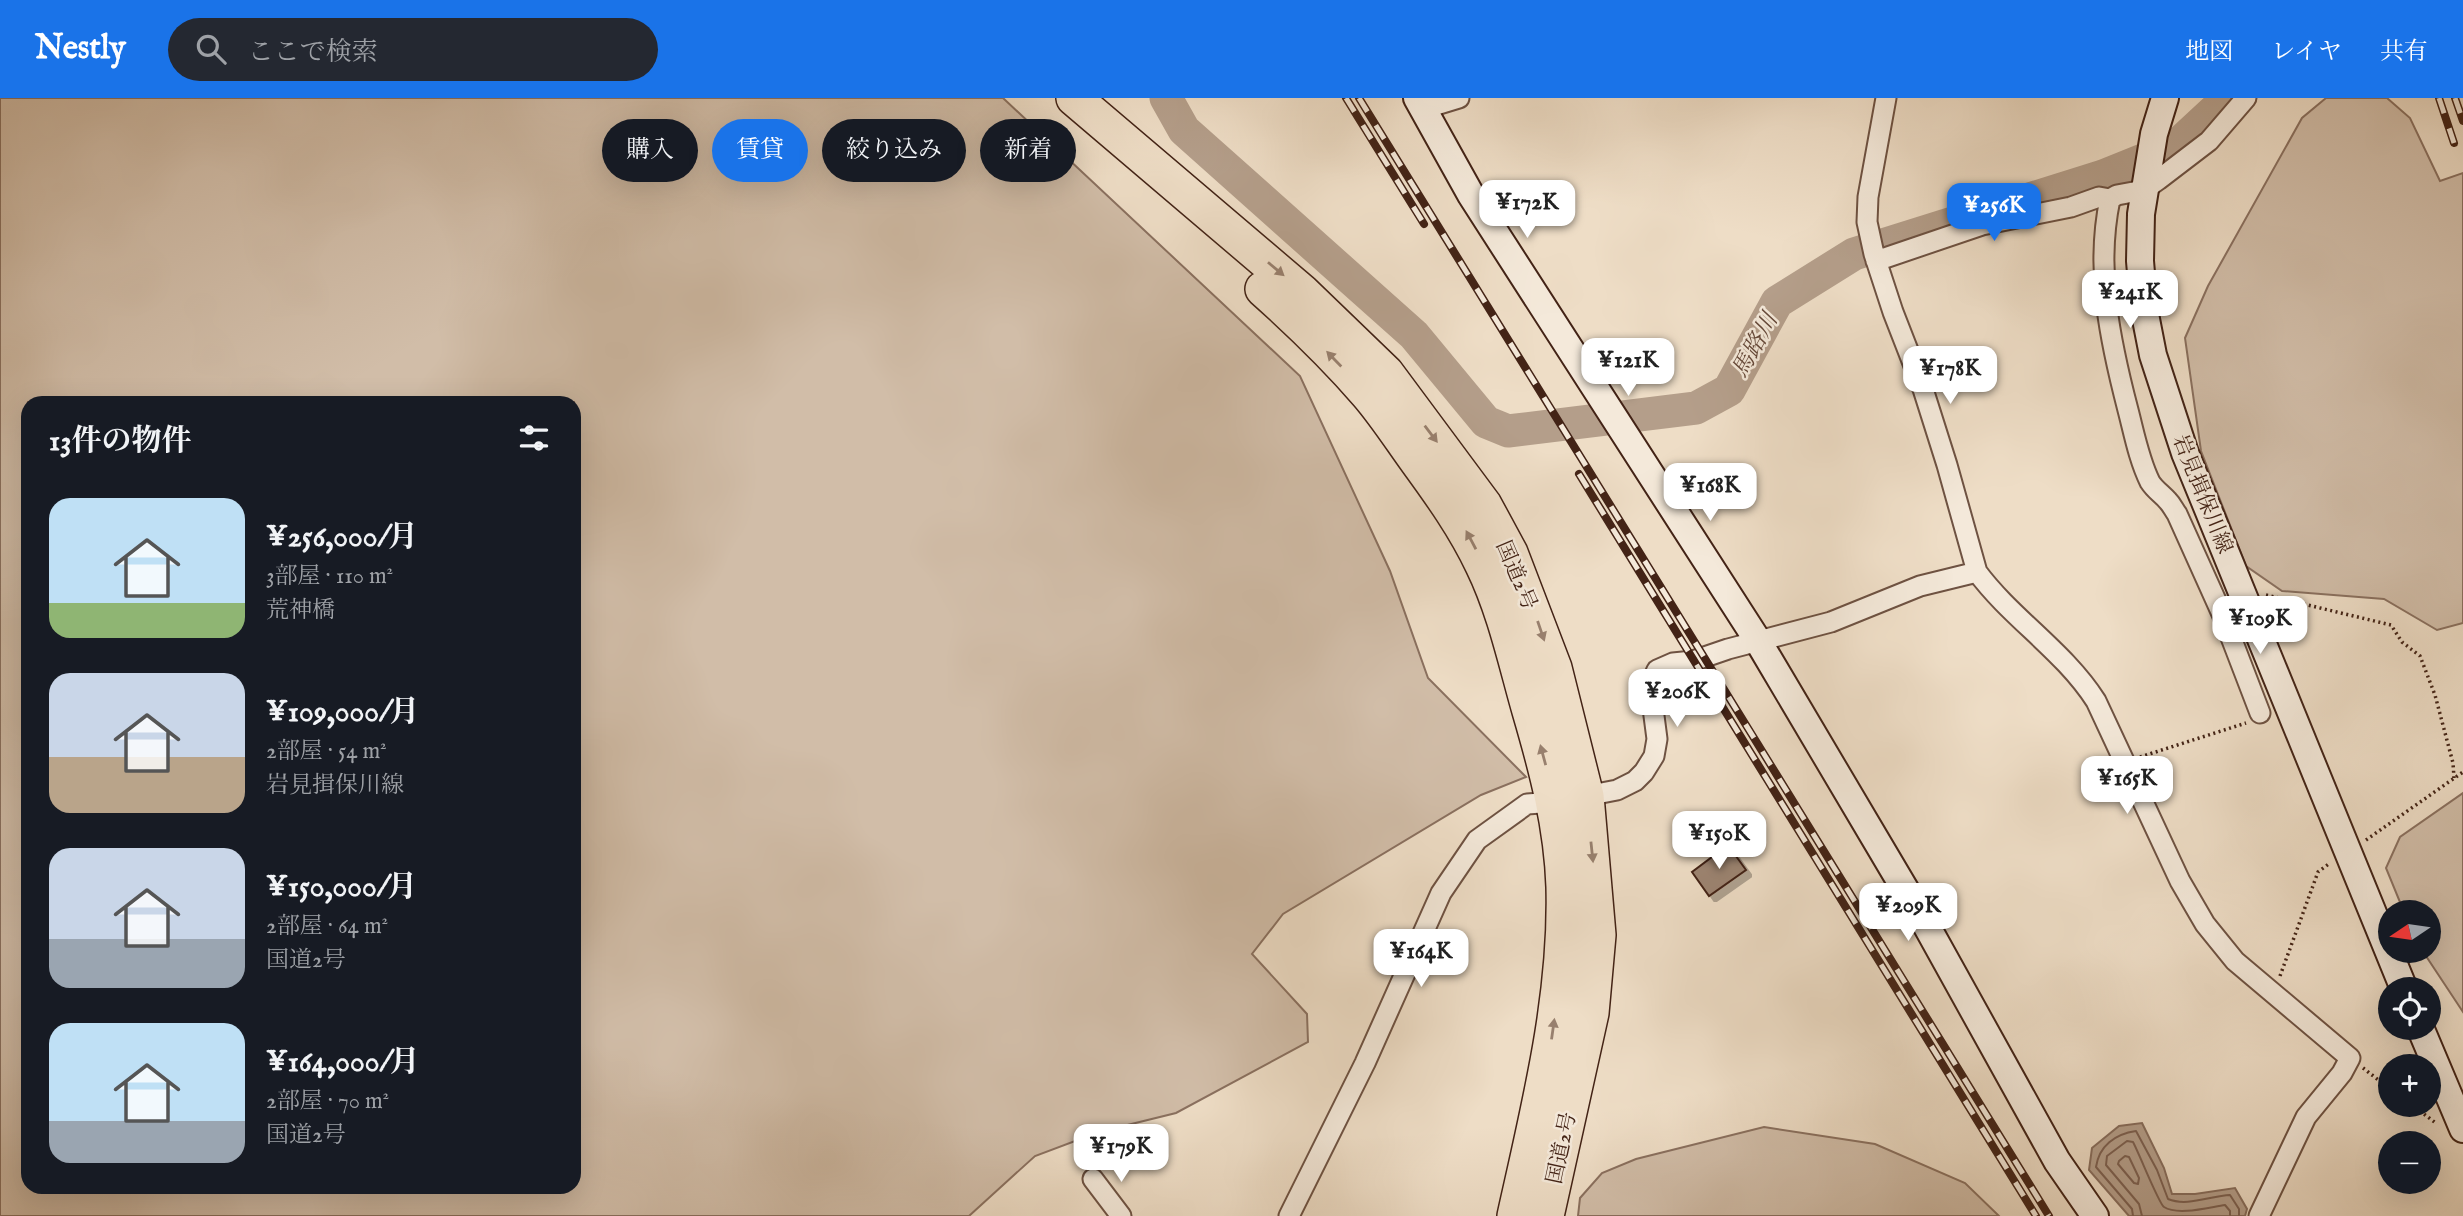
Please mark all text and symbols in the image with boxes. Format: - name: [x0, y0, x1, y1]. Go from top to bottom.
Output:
- search box: [168, 18, 658, 81]
- text: Nestly: [35, 28, 126, 70]
- icon: search: [192, 30, 230, 68]
- text: ここで検索: [248, 36, 378, 69]
- text: 地図: [2185, 37, 2233, 68]
- text: レイヤ: [2271, 37, 2342, 68]
- text: 共有: [2380, 37, 2428, 68]
- chip: 購入: [602, 119, 698, 182]
- chip: 賃貸: [712, 119, 808, 182]
- chip: 絞り込み: [822, 119, 966, 182]
- chip: 新着: [980, 119, 1076, 182]
- pin: ¥172K: [1478, 180, 1576, 240]
- pin: ¥256K: [1945, 184, 2043, 243]
- text: ¥172K: [1495, 188, 1559, 217]
- text: ¥256K: [1963, 191, 2025, 220]
- one-way arrow: [1267, 261, 1284, 276]
- pin: ¥241K: [2081, 271, 2179, 330]
- text: ¥241K: [2098, 278, 2162, 307]
- water label: 馬路川: [1726, 306, 1786, 383]
- pin: ¥121K: [1579, 338, 1677, 398]
- text: ¥121K: [1597, 346, 1659, 375]
- pin: ¥178K: [1901, 346, 1999, 406]
- one-way arrow: [1327, 351, 1343, 368]
- text: ¥178K: [1919, 354, 1981, 383]
- icon: filters: [515, 419, 553, 457]
- text: 13件の物件: [49, 423, 191, 461]
- one-way arrow: [1424, 424, 1439, 442]
- street label: 岩見揖保川線: [2165, 431, 2238, 558]
- pin: ¥168K: [1661, 464, 1759, 523]
- text: ¥168K: [1680, 471, 1740, 500]
- text: ¥256,000/月: [266, 519, 418, 557]
- icon: home: [105, 526, 189, 610]
- one-way arrow: [1465, 530, 1476, 550]
- street label: 国道2号: [1489, 537, 1542, 614]
- text: 3部屋 · 110 m²: [266, 562, 393, 591]
- text: 荒神橋: [266, 596, 335, 625]
- pin: ¥109K: [2211, 596, 2309, 656]
- text: ¥109K: [2228, 604, 2292, 633]
- one-way arrow: [1536, 621, 1547, 642]
- pin: ¥206K: [1628, 670, 1726, 729]
- text: ¥206K: [1644, 677, 1710, 706]
- text: ¥109,000/月: [266, 694, 419, 732]
- icon: home: [105, 701, 189, 785]
- text: 2部屋 · 54 m²: [266, 737, 387, 766]
- one-way arrow: [1537, 744, 1548, 766]
- pin: ¥165K: [2078, 756, 2176, 816]
- text: ¥165K: [2097, 764, 2157, 793]
- text: 岩見揖保川線: [266, 771, 404, 800]
- pin: ¥150K: [1670, 812, 1768, 871]
- text: ¥150K: [1688, 819, 1750, 848]
- one-way arrow: [1587, 841, 1598, 863]
- text: ¥150,000/月: [266, 869, 417, 907]
- icon: home: [105, 876, 189, 960]
- pin: ¥209K: [1859, 884, 1957, 943]
- text: ¥209K: [1875, 891, 1941, 920]
- north arrow: [2378, 900, 2441, 962]
- map controls: [2378, 900, 2441, 1194]
- text: 2部屋 · 64 m²: [266, 912, 388, 941]
- pin: ¥164K: [1372, 930, 1470, 989]
- text: ¥164K: [1390, 937, 1452, 966]
- text: 国道2号: [266, 946, 346, 975]
- button: locate: [2378, 977, 2441, 1040]
- one-way arrow: [1547, 1018, 1558, 1040]
- text: ¥164,000/月: [266, 1044, 420, 1082]
- icon: home: [105, 1051, 189, 1135]
- button: +: [2378, 1054, 2441, 1117]
- text: 2部屋 · 70 m²: [266, 1087, 389, 1116]
- street label: 国道2号: [1542, 1110, 1583, 1187]
- text: 国道2号: [266, 1121, 346, 1150]
- pin: ¥179K: [1072, 1124, 1170, 1184]
- button: −: [2378, 1131, 2441, 1194]
- text: ¥179K: [1090, 1132, 1152, 1161]

